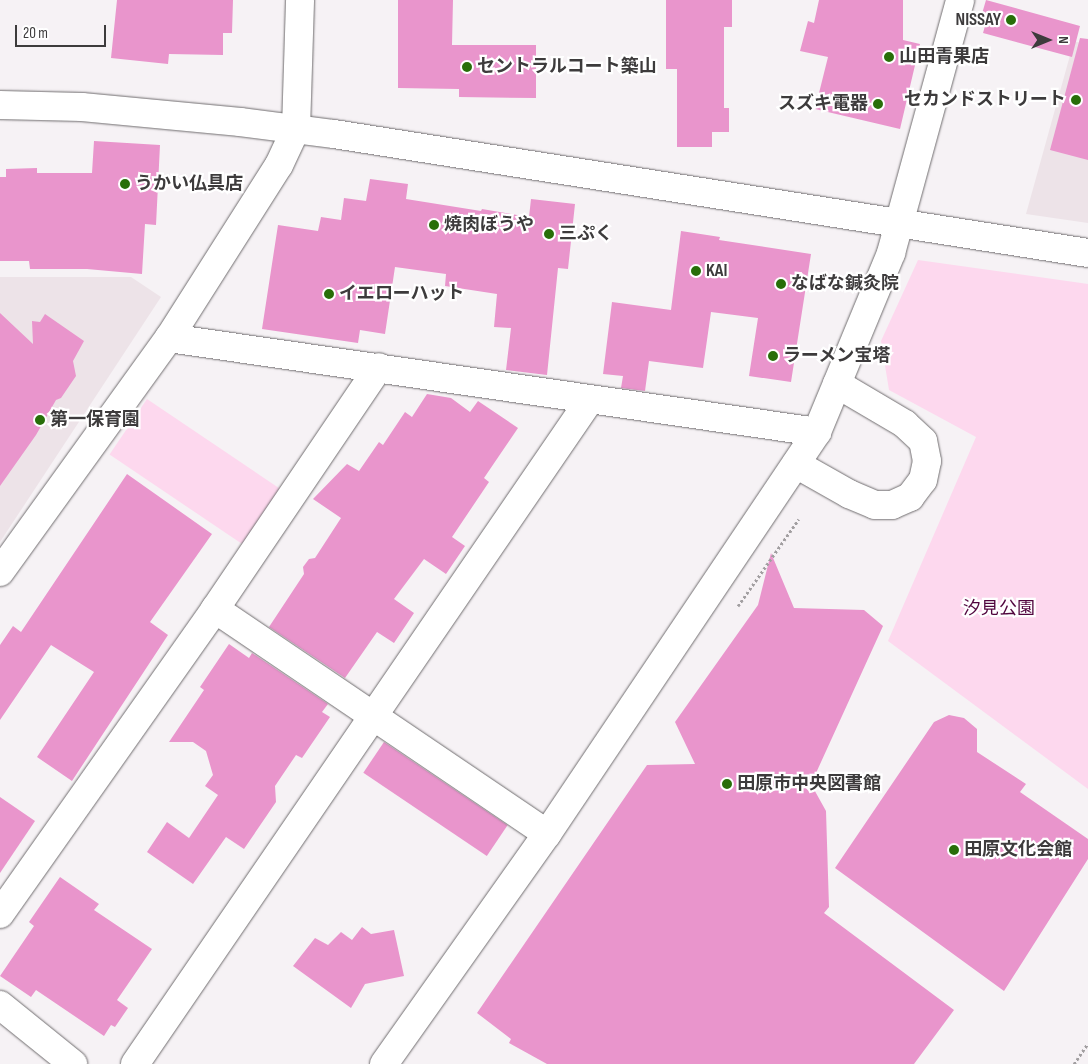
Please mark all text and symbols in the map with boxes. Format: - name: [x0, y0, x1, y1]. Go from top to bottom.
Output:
- place label: NISSAY: [956, 9, 1001, 31]
- marker: NISSAY: [1005, 14, 1017, 26]
- scale bar: [18, 15, 109, 47]
- north arrow: [1023, 15, 1073, 65]
- text: 20 m: [23, 24, 48, 43]
- text: N: [1055, 36, 1072, 44]
- place label: 山田青果店: [899, 46, 989, 68]
- marker: 山田青果店: [883, 51, 895, 63]
- place label: セントラルコート築山: [477, 56, 657, 78]
- marker: セントラルコート築山: [461, 61, 473, 73]
- place label: セカンドストリート: [904, 89, 1066, 111]
- place label: スズキ電器: [778, 93, 868, 115]
- marker: セカンドストリート: [1070, 94, 1082, 106]
- marker: スズキ電器: [872, 98, 884, 110]
- place label: うかい仏具店: [135, 173, 243, 195]
- marker: うかい仏具店: [119, 178, 131, 190]
- place label: 焼肉ぼうや: [444, 214, 534, 236]
- marker: 焼肉ぼうや: [428, 219, 440, 231]
- place label: 三ぷく: [559, 223, 613, 245]
- marker: 三ぷく: [543, 228, 555, 240]
- place label: KAI: [706, 260, 727, 282]
- marker: KAI: [690, 265, 702, 277]
- place label: なばな鍼灸院: [791, 273, 899, 295]
- marker: なばな鍼灸院: [775, 278, 787, 290]
- place label: イエローハット: [339, 283, 465, 305]
- marker: イエローハット: [323, 288, 335, 300]
- place label: ラーメン宝塔: [783, 345, 891, 367]
- marker: ラーメン宝塔: [767, 350, 779, 362]
- place label: 第一保育園: [50, 409, 140, 431]
- marker: 第一保育園: [34, 414, 46, 426]
- park label: 汐見公園: [963, 598, 1035, 620]
- place label: 田原市中央図書館: [737, 773, 881, 795]
- marker: 田原市中央図書館: [721, 778, 733, 790]
- place label: 田原文化会館: [964, 839, 1072, 861]
- marker: 田原文化会館: [948, 844, 960, 856]

